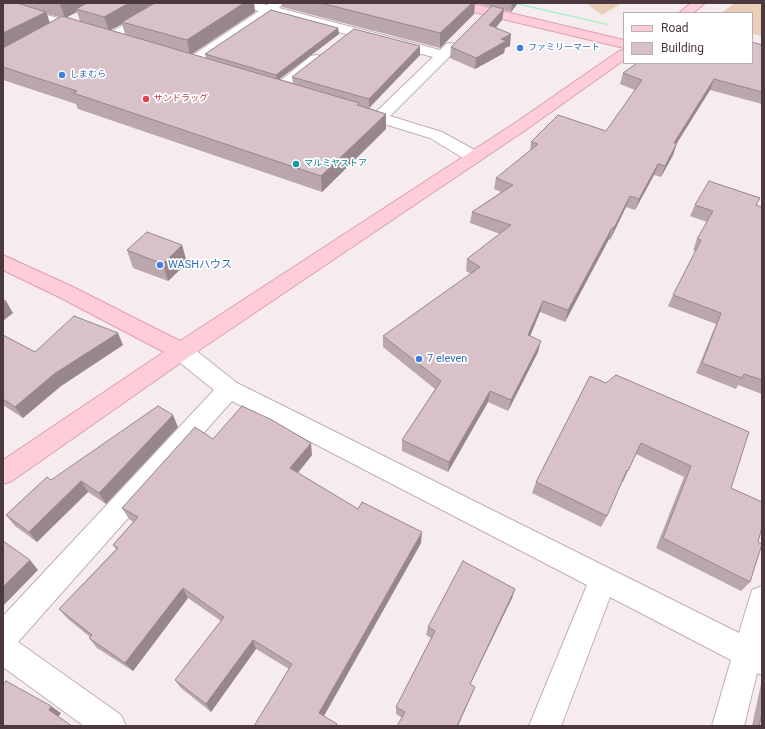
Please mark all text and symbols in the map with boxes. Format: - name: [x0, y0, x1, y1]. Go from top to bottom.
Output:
- legend: [623, 12, 753, 64]
- text: Road: [661, 21, 689, 35]
- text: Building: [661, 41, 704, 55]
- marker: ファミリーマート: [515, 43, 525, 53]
- place label: ファミリーマート: [528, 43, 600, 53]
- marker: しまむら: [57, 70, 67, 80]
- place label: しまむら: [70, 70, 106, 80]
- marker: サンドラッグ: [141, 94, 151, 104]
- place label: サンドラッグ: [154, 94, 208, 104]
- marker: マルミヤストア: [291, 159, 301, 169]
- place label: マルミヤストア: [304, 159, 367, 169]
- place label: WASHハウス: [168, 258, 232, 272]
- marker: WASHハウス: [155, 260, 165, 270]
- place label: 7 eleven: [427, 352, 467, 366]
- marker: 7 eleven: [414, 354, 424, 364]

